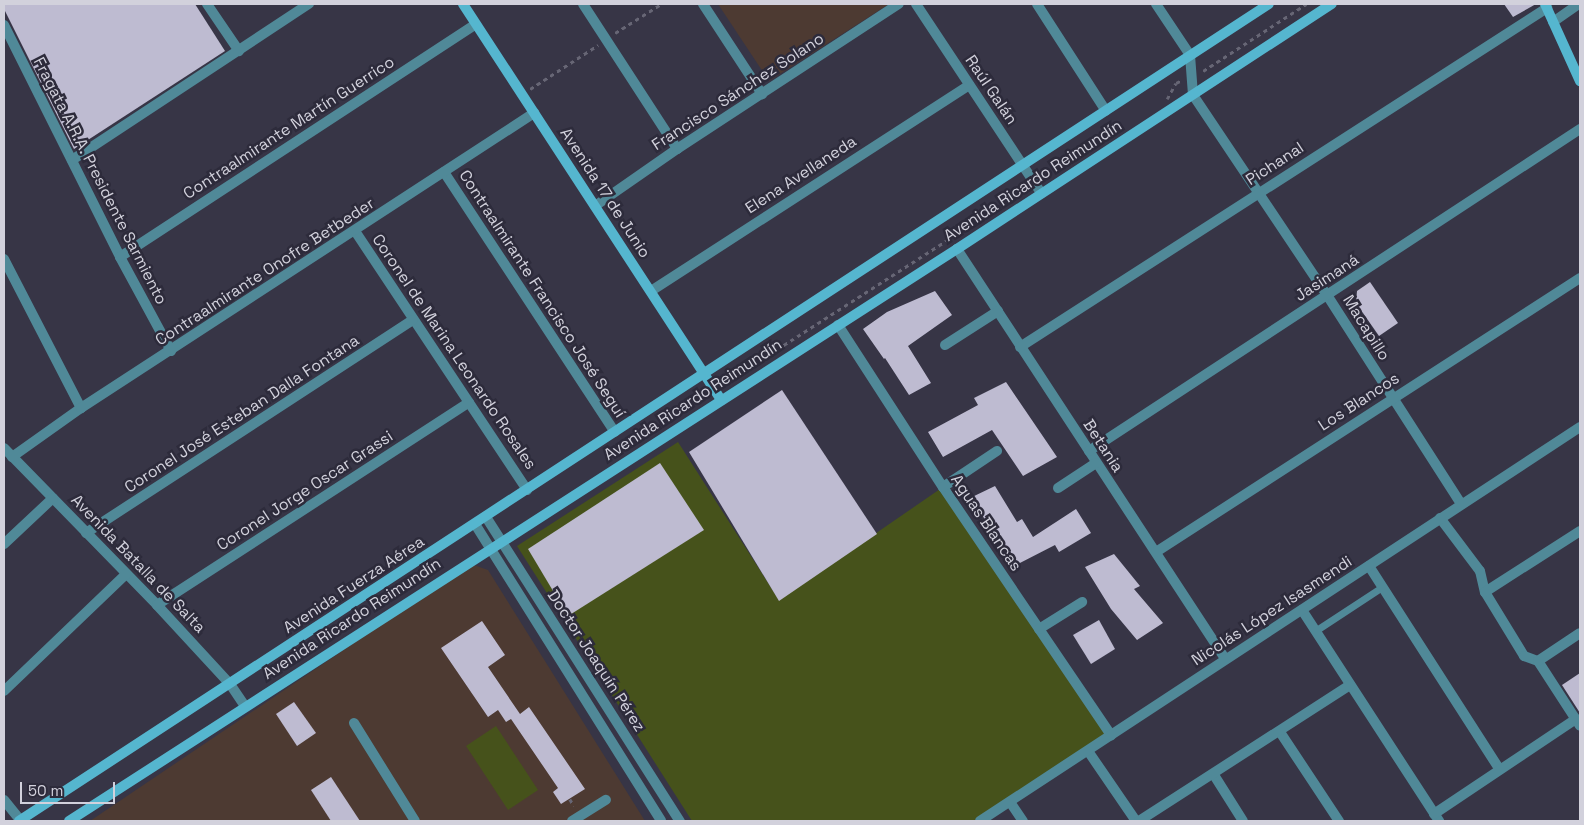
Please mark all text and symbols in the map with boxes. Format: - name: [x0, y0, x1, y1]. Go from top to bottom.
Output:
- street label: Francisco Sánchez Solano: [648, 29, 828, 155]
- street label: Raúl Galán: [961, 52, 1021, 128]
- street label: Contraalmirante Martín Guerrico: [180, 53, 398, 203]
- street label: Fragata A.R.A. Presidente Sarmiento: [29, 54, 171, 308]
- street label: Avenida Ricardo Reimundín: [940, 116, 1126, 246]
- street label: Avenida 17 de Junio: [556, 124, 654, 262]
- street label: Elena Avellaneda: [742, 132, 860, 218]
- street label: Pichanal: [1242, 138, 1308, 190]
- street label: Contraalmirante Francisco José Seguí: [455, 167, 629, 421]
- street label: Contraalmirante Onofre Betbeder: [152, 194, 378, 350]
- street label: Coronel de Marina Leonardo Rosales: [368, 231, 540, 473]
- street label: Jasimaná: [1291, 250, 1363, 306]
- street label: Macapillo: [1338, 292, 1394, 364]
- street label: Coronel José Esteban Dalla Fontana: [121, 331, 363, 497]
- street label: Avenida Ricardo Reimundín: [600, 335, 786, 465]
- street label: Los Blancos: [1315, 369, 1403, 435]
- street label: Betania: [1079, 416, 1127, 476]
- street label: Coronel Jorge Oscar Grassi: [213, 427, 397, 555]
- street label: Aguas Blancas: [947, 471, 1025, 575]
- street label: Avenida Batalla de Salta: [67, 491, 209, 637]
- street label: Avenida Fuerza Aérea: [280, 532, 428, 638]
- street label: Nicolás López Isasmendi: [1188, 552, 1356, 670]
- street label: Avenida Ricardo Reimundín: [259, 554, 445, 684]
- street label: Doctor Joaquín Pérez: [543, 587, 649, 735]
- scale bar: [22, 772, 118, 804]
- text: 50 m: [28, 781, 63, 800]

